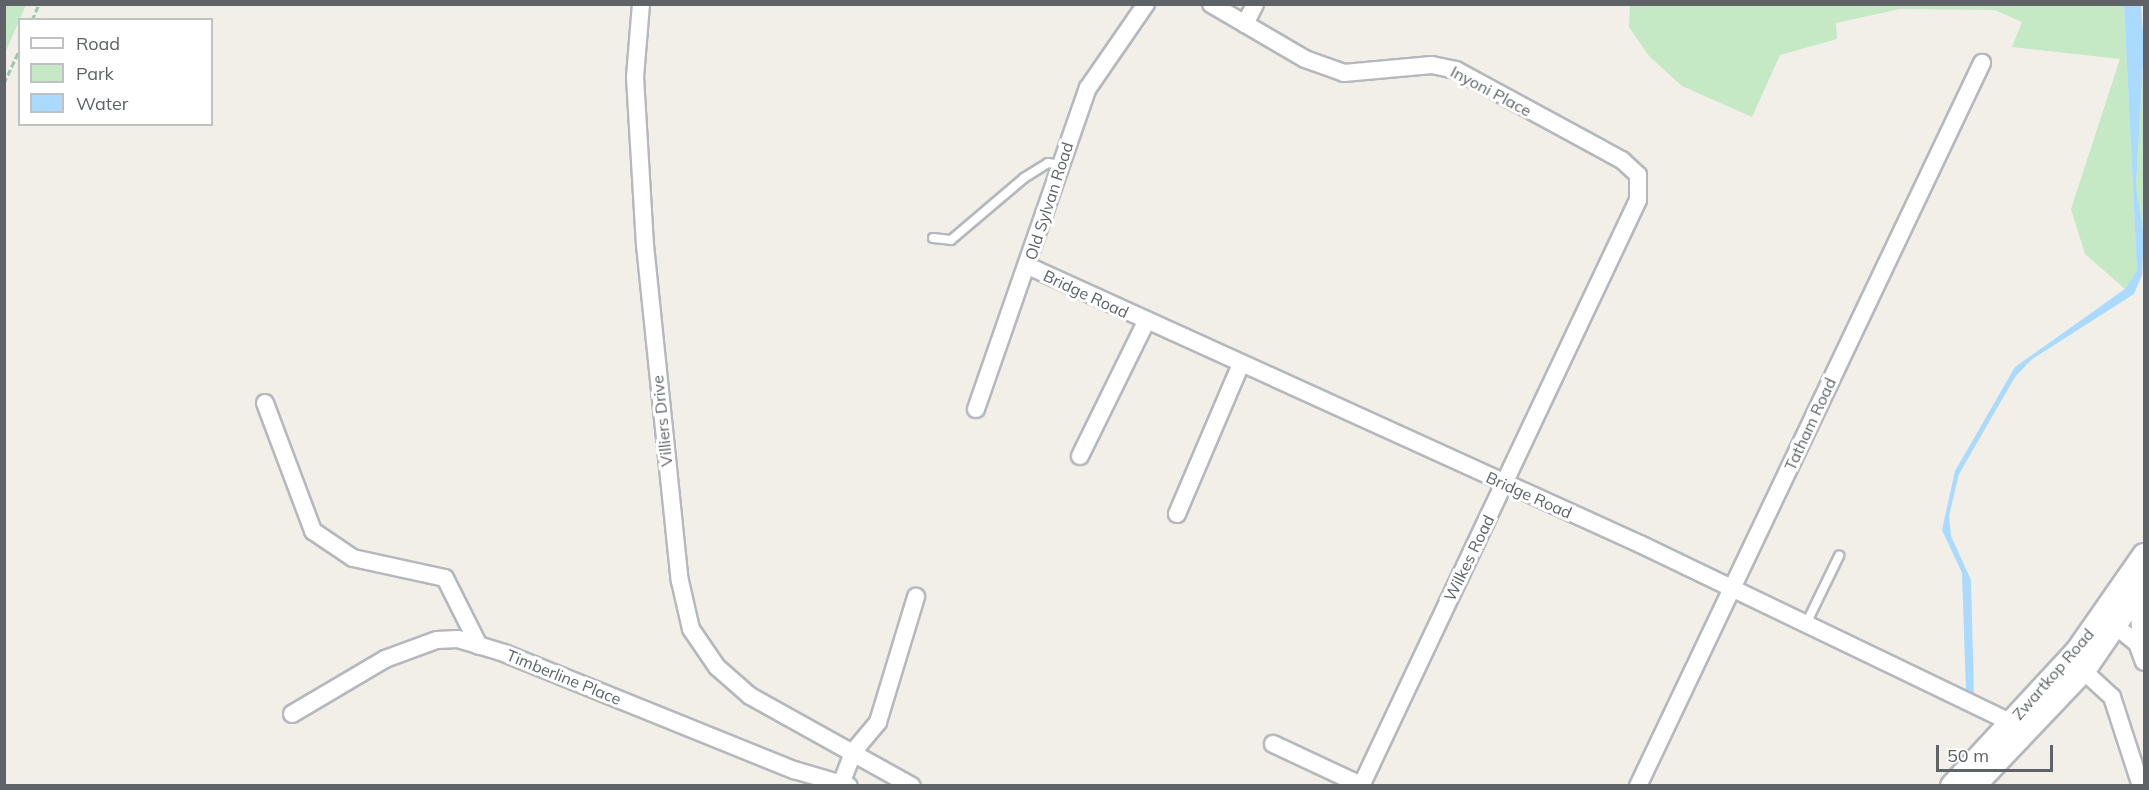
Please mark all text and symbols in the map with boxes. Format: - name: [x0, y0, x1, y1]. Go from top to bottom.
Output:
- legend: [18, 18, 213, 126]
- text: Road: [76, 32, 120, 55]
- text: Park: [76, 62, 114, 85]
- street label: Inyoni Place: [1447, 62, 1535, 120]
- text: Water: [76, 92, 128, 115]
- street label: Old Sylvan Road: [1021, 140, 1077, 262]
- street label: Bridge Road: [1040, 266, 1132, 322]
- street label: Villiers Drive: [648, 374, 676, 468]
- street label: Tatham Road: [1780, 375, 1840, 473]
- street label: Bridge Road: [1483, 468, 1575, 522]
- street label: Wilkes Road: [1440, 512, 1498, 604]
- street label: Zwartkop Road: [2008, 625, 2098, 723]
- street label: Timberline Place: [504, 645, 624, 709]
- scale bar: [1939, 733, 2056, 771]
- text: 50 m: [1947, 744, 1989, 767]

